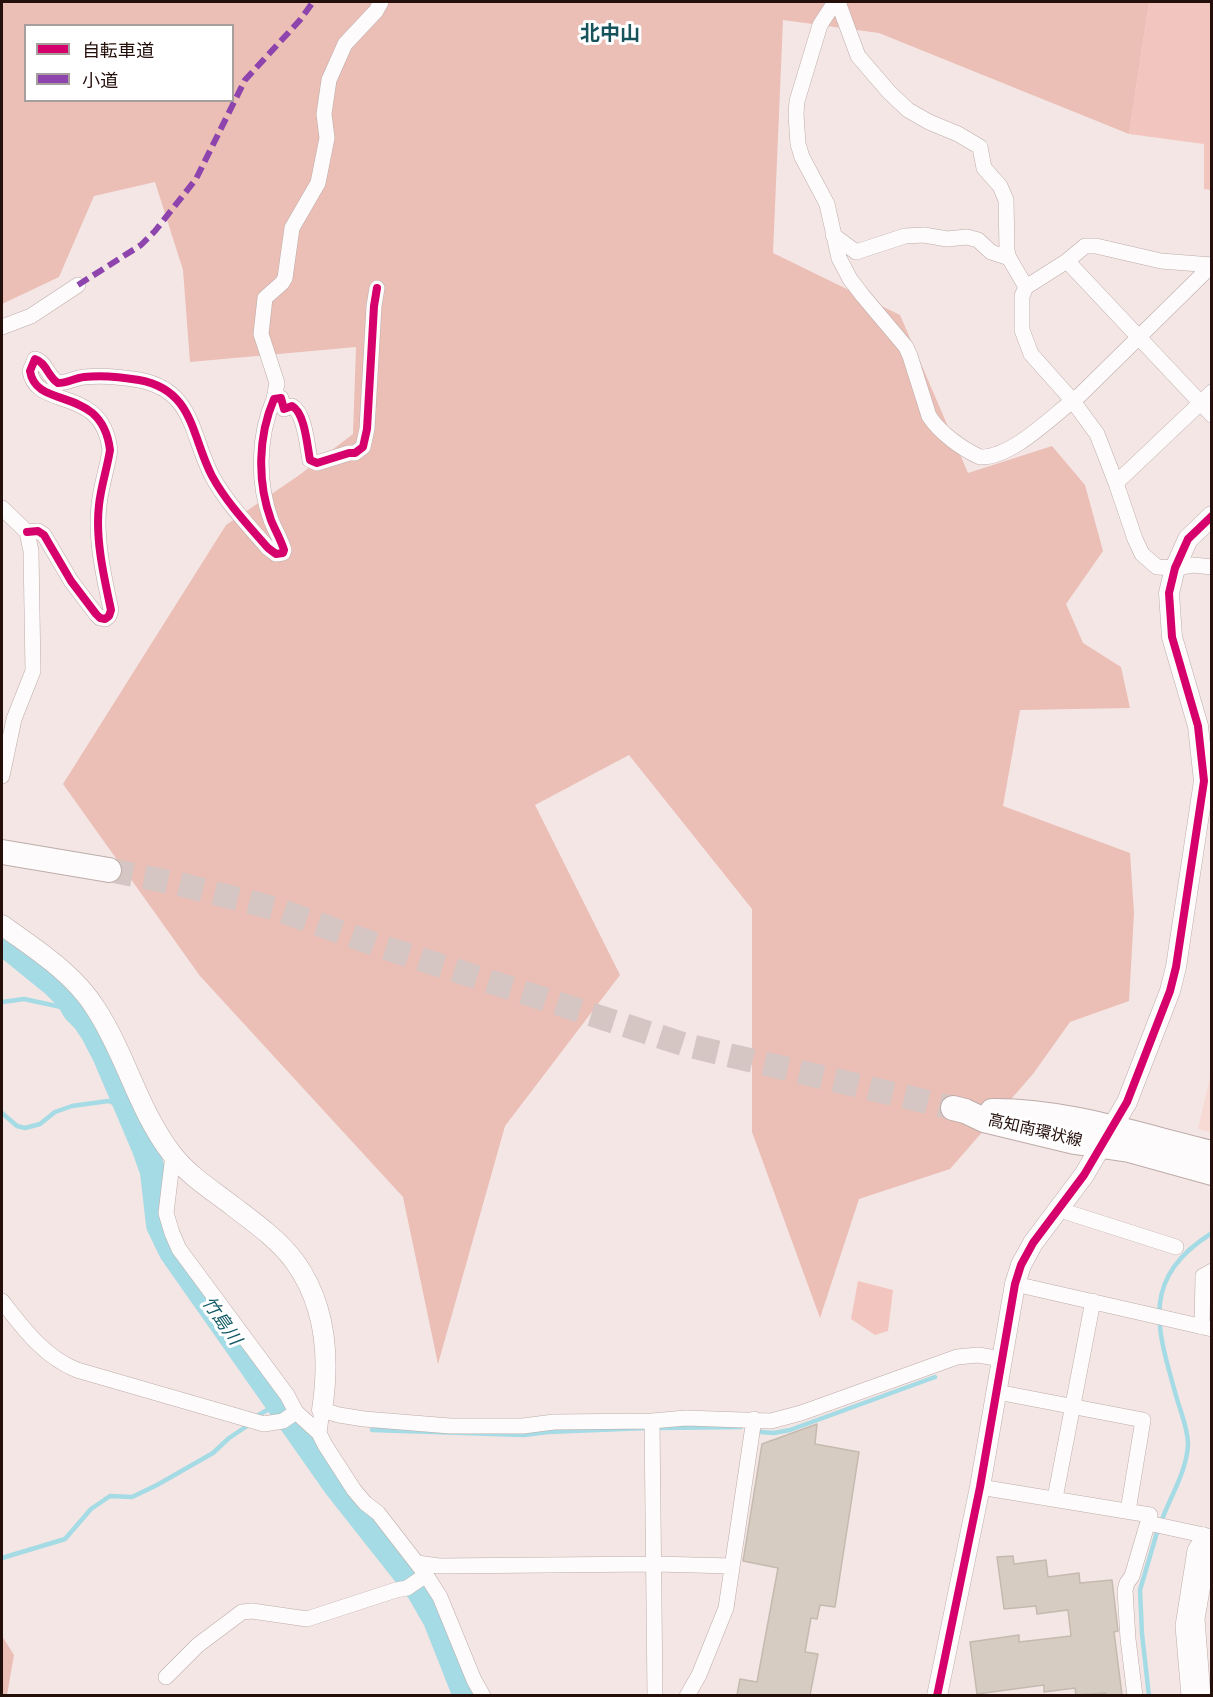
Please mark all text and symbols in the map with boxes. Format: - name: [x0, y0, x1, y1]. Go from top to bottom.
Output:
- district label: 北中山: [580, 22, 640, 46]
- legend: [24, 24, 234, 102]
- text: 自転車道: [82, 40, 154, 62]
- text: 小道: [82, 70, 118, 92]
- street label: 高知南環状線: [986, 1111, 1084, 1151]
- water label: 竹島川: [197, 1293, 245, 1349]

